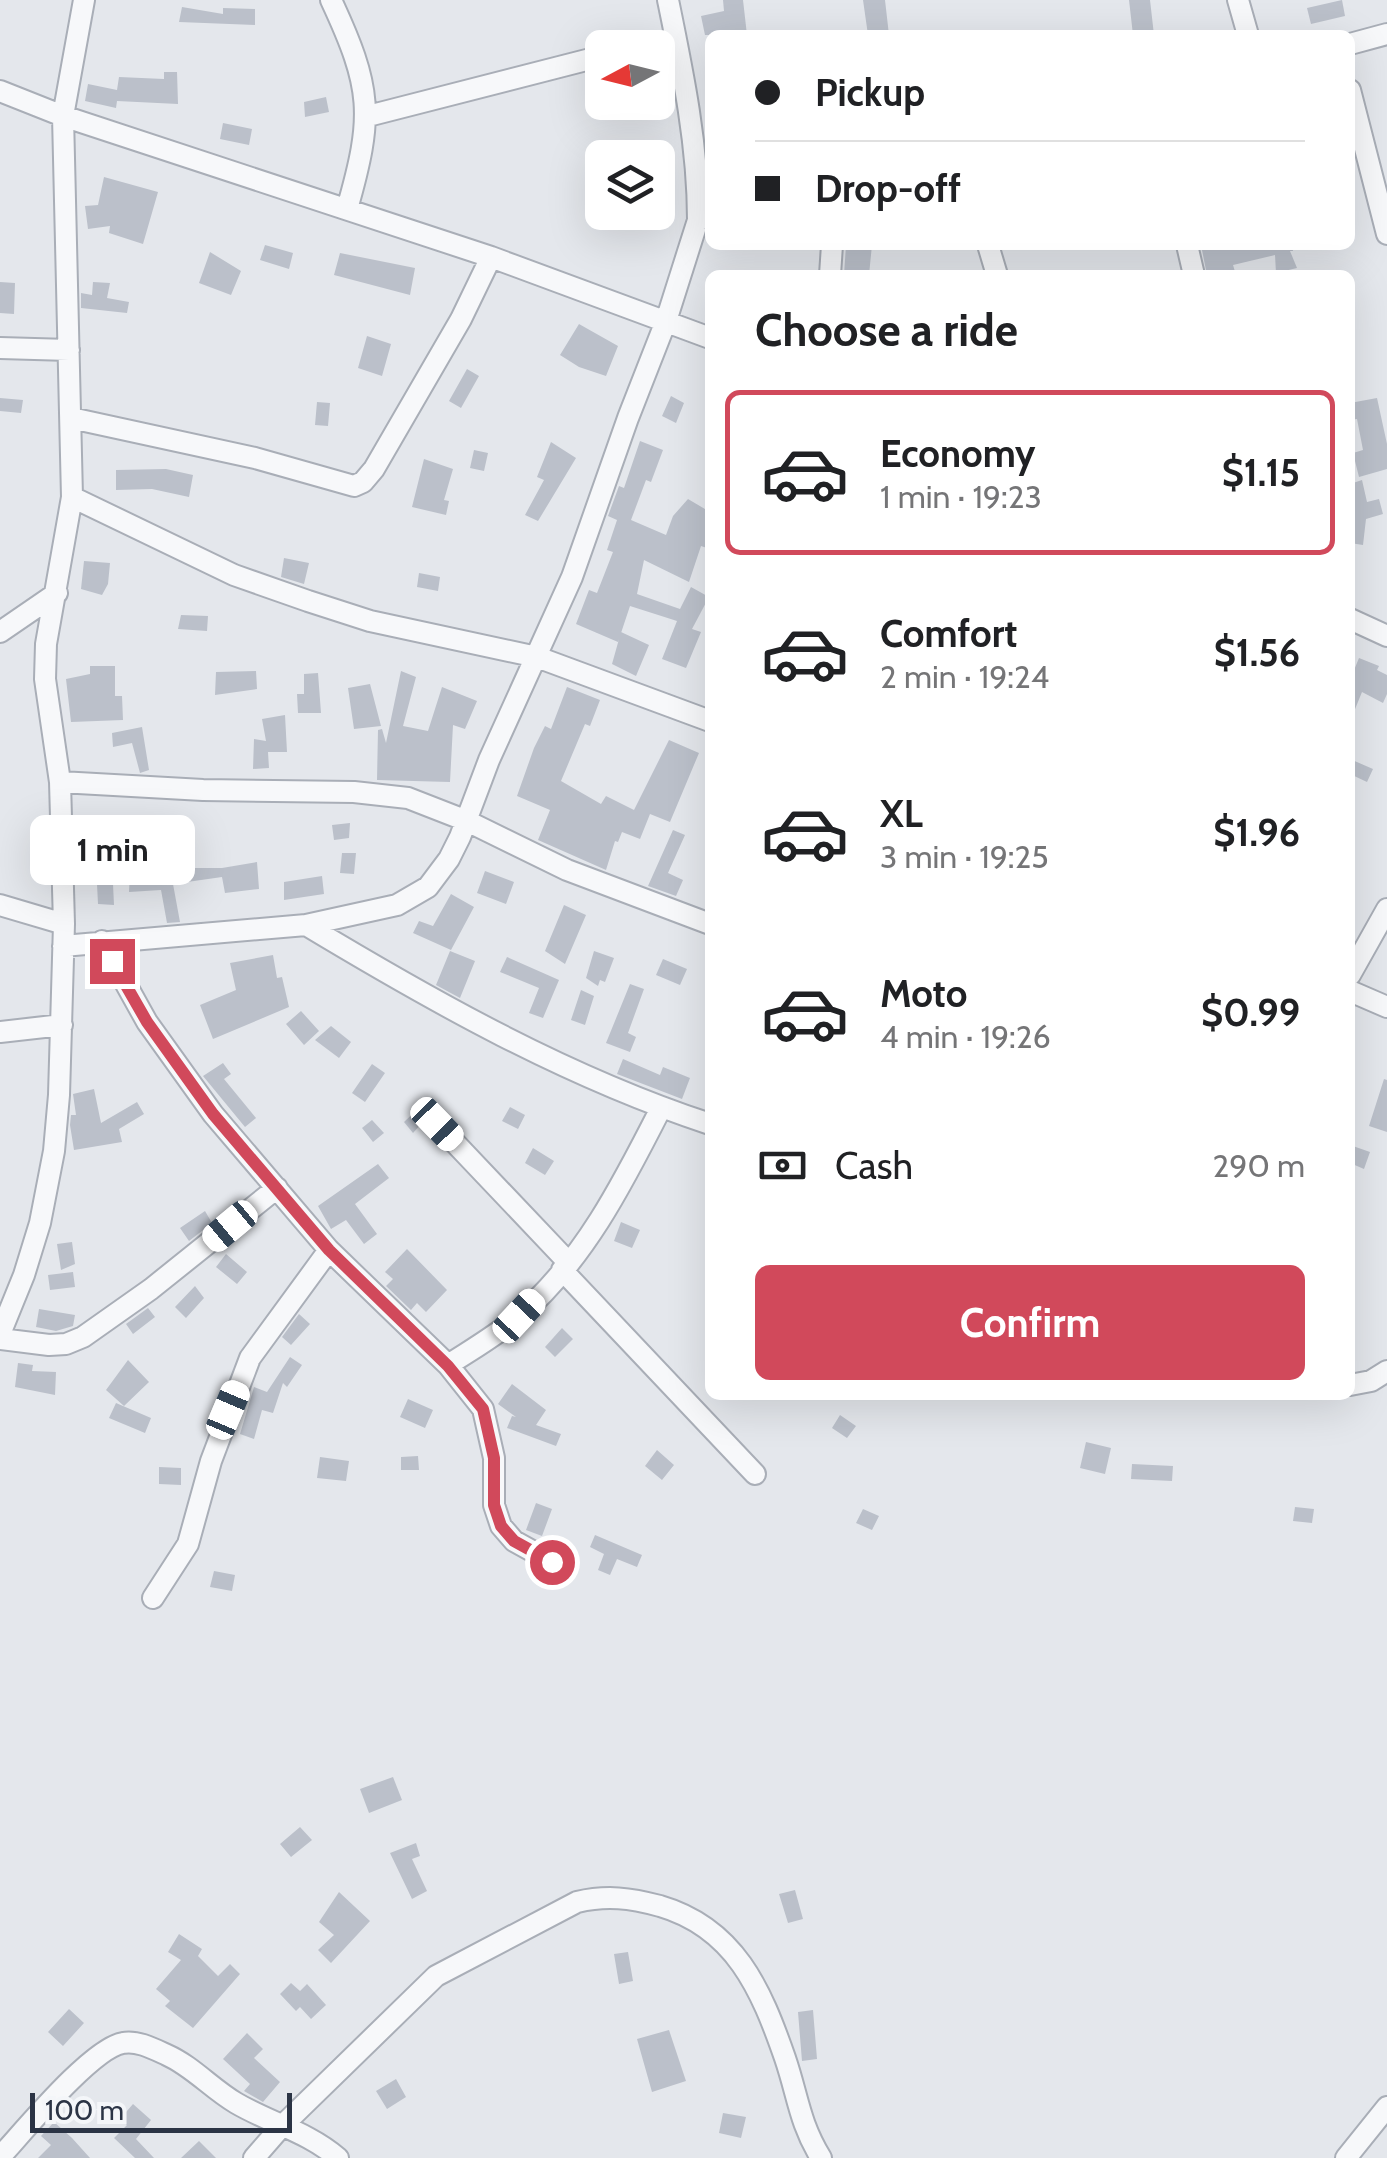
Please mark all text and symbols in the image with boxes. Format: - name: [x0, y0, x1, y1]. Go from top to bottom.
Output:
- north arrow: [585, 30, 675, 120]
- map controls: [585, 30, 675, 230]
- text: Pickup: [815, 69, 925, 116]
- button: layers: [585, 140, 675, 230]
- text: Drop-off: [815, 165, 961, 212]
- text: Choose a ride: [755, 303, 1018, 357]
- icon: car: [760, 428, 850, 518]
- text: Economy: [880, 430, 1035, 477]
- text: $1.15: [1222, 449, 1300, 496]
- text: 1 min · 19:23: [880, 477, 1042, 516]
- icon: car: [760, 608, 850, 698]
- text: Comfort: [880, 610, 1017, 657]
- text: $1.56: [1214, 629, 1300, 676]
- text: 2 min · 19:24: [880, 657, 1049, 696]
- icon: car: [760, 788, 850, 878]
- text: XL: [880, 790, 923, 837]
- text: $1.96: [1213, 809, 1300, 856]
- callout: 1 min: [29, 816, 194, 886]
- text: 1 min: [76, 830, 149, 869]
- text: 3 min · 19:25: [880, 837, 1049, 876]
- route end: [90, 939, 135, 984]
- icon: car: [760, 968, 850, 1058]
- text: Moto: [880, 970, 967, 1017]
- text: $0.99: [1201, 989, 1300, 1036]
- text: 4 min · 19:26: [880, 1017, 1051, 1056]
- car: [405, 1092, 469, 1156]
- icon: cash: [755, 1138, 810, 1193]
- text: Cash: [835, 1142, 913, 1189]
- text: 290 m: [1212, 1146, 1305, 1185]
- car: [197, 1195, 263, 1257]
- button: Confirm: [755, 1265, 1305, 1380]
- car: [488, 1284, 550, 1348]
- car: [202, 1377, 254, 1443]
- route start: [530, 1540, 575, 1585]
- scale bar: [30, 2088, 292, 2132]
- text: 100 m: [45, 2093, 124, 2127]

